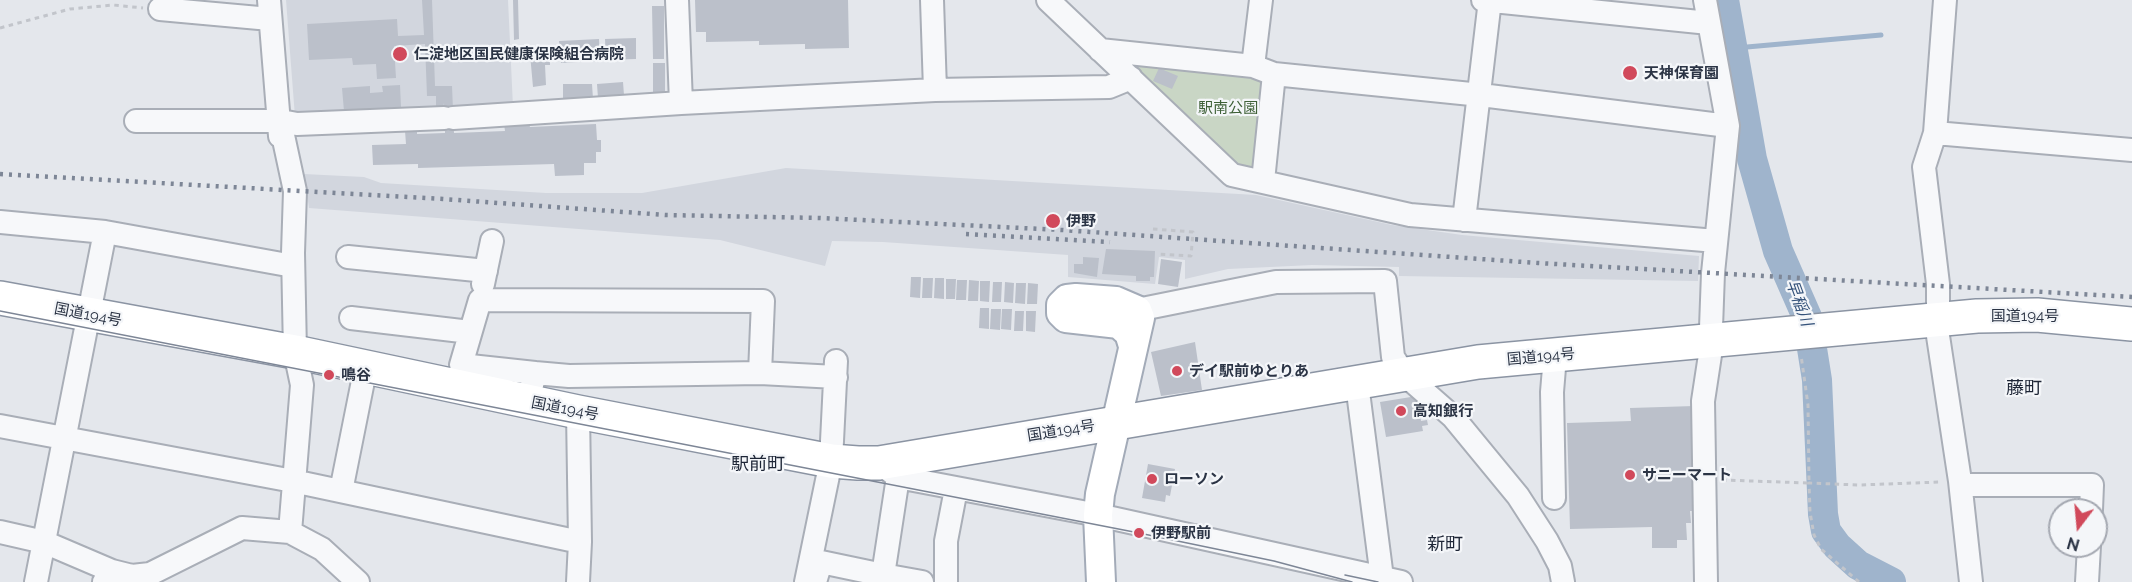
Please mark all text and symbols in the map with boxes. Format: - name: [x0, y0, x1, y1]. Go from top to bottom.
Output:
- marker: 仁淀地区国民健康保険組合病院: [391, 45, 409, 63]
- place label: 仁淀地区国民健康保険組合病院: [414, 45, 624, 63]
- marker: 天神保育園: [1621, 64, 1639, 82]
- place label: 天神保育園: [1644, 64, 1719, 82]
- park label: 駅南公園: [1198, 99, 1258, 117]
- marker: 伊野: [1044, 212, 1062, 230]
- place label: 伊野: [1066, 212, 1096, 230]
- water label: 早稲川: [1782, 277, 1816, 329]
- street label: 国道194号: [53, 300, 123, 330]
- street label: 国道194号: [1991, 307, 2059, 325]
- street label: 国道194号: [1506, 345, 1576, 369]
- place label: デイ駅前ゆとりあ: [1189, 362, 1309, 380]
- marker: デイ駅前ゆとりあ: [1170, 364, 1184, 378]
- place label: 鳴谷: [341, 366, 371, 384]
- marker: 鳴谷: [322, 368, 336, 382]
- district label: 藤町: [2006, 378, 2042, 400]
- street label: 国道194号: [530, 394, 600, 424]
- place label: 高知銀行: [1413, 402, 1473, 420]
- marker: 高知銀行: [1394, 404, 1408, 418]
- street label: 国道194号: [1026, 417, 1096, 445]
- district label: 駅前町: [731, 454, 785, 476]
- place label: サニーマート: [1642, 466, 1732, 484]
- marker: サニーマート: [1623, 468, 1637, 482]
- place label: ローソン: [1164, 470, 1224, 488]
- marker: ローソン: [1145, 472, 1159, 486]
- north arrow: [2048, 498, 2108, 558]
- place label: 伊野駅前: [1151, 524, 1211, 542]
- marker: 伊野駅前: [1132, 526, 1146, 540]
- text: N: [2065, 533, 2082, 555]
- district label: 新町: [1427, 534, 1463, 556]

